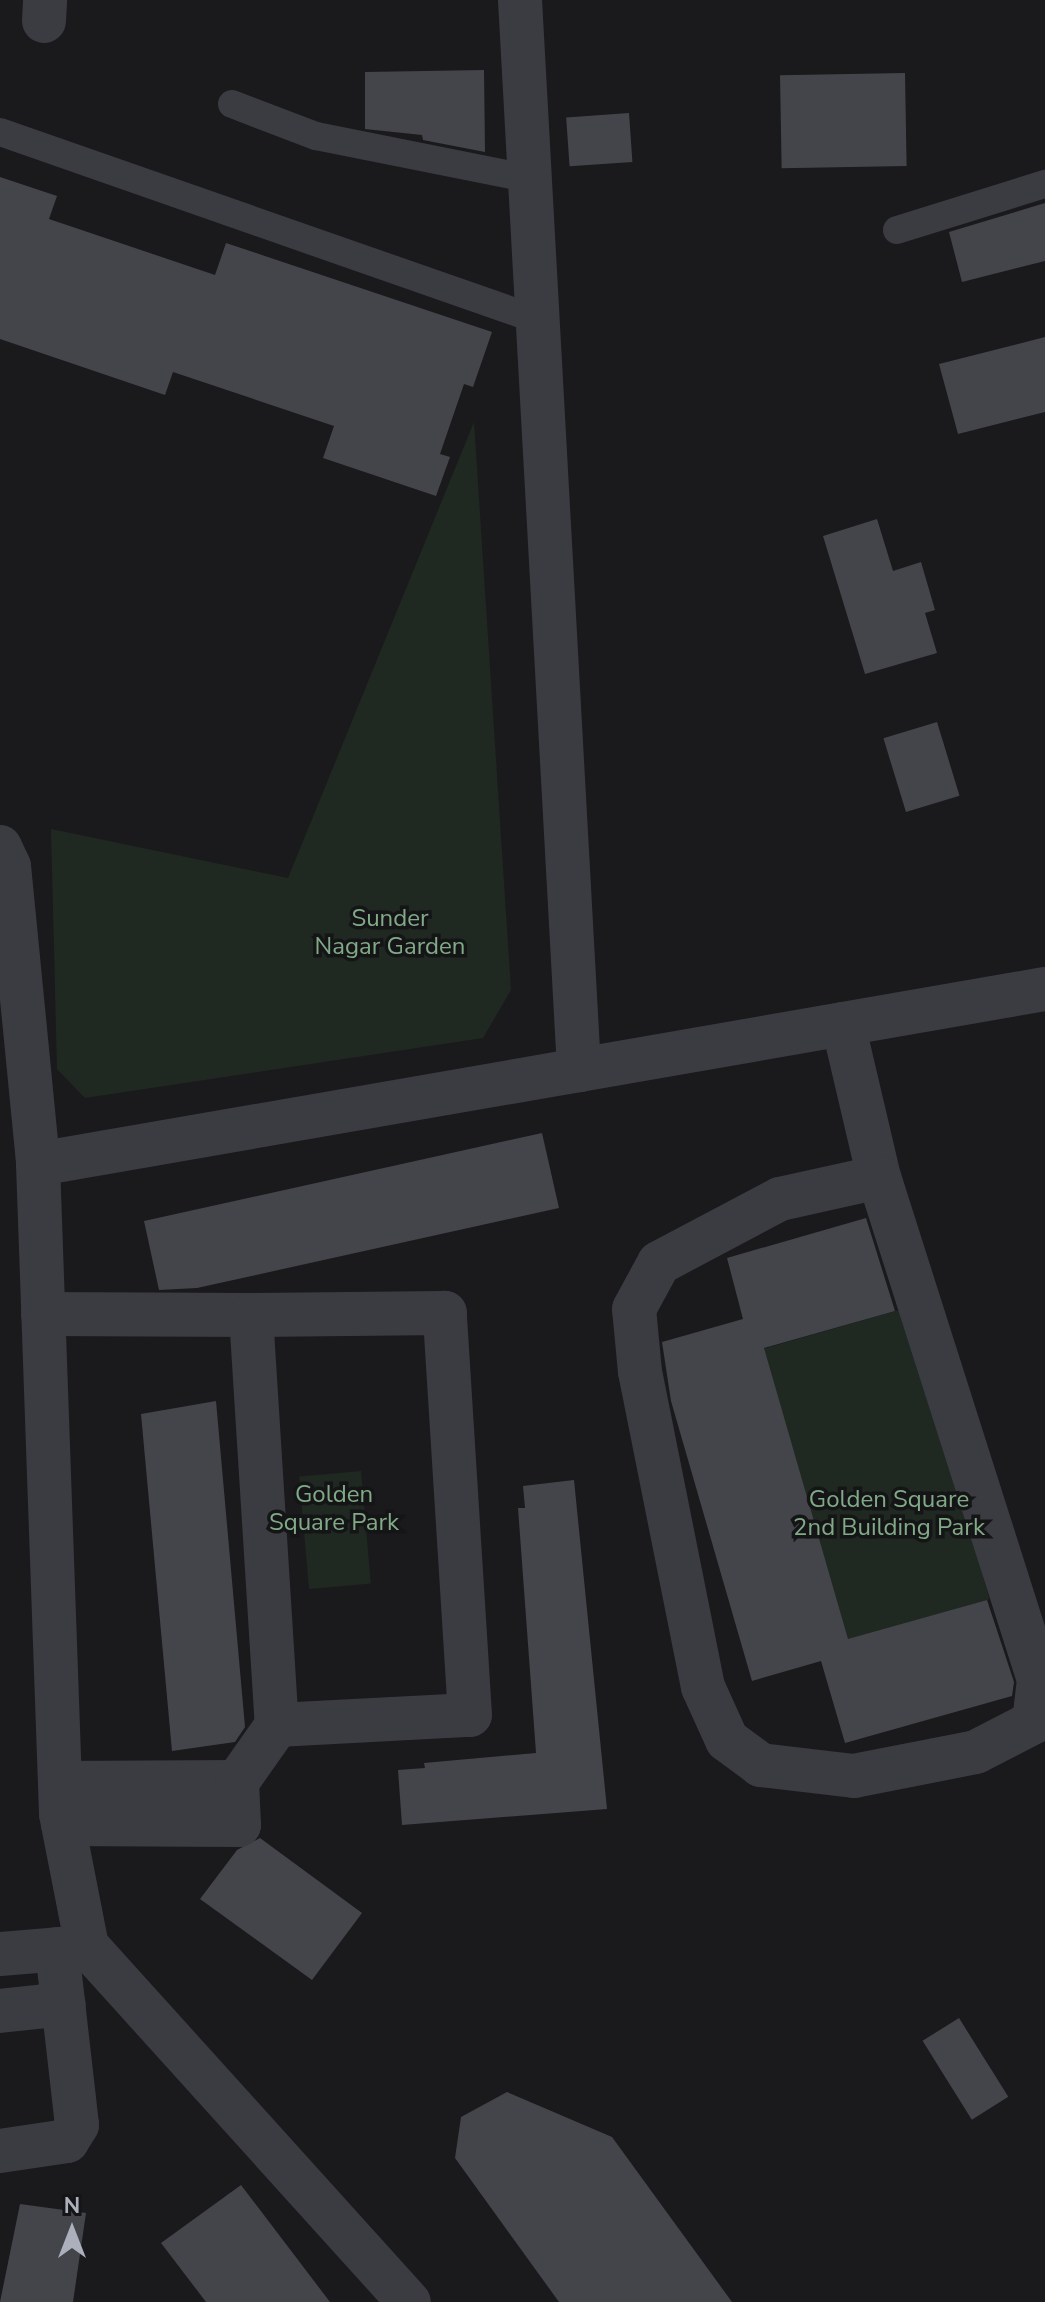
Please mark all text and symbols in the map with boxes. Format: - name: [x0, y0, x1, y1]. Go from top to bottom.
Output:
- park label: Sunder Nagar Garden: [315, 905, 465, 961]
- park label: Golden Square Park: [269, 1481, 399, 1537]
- park label: Golden Square 2nd Building Park: [793, 1486, 985, 1542]
- north arrow: [32, 2190, 112, 2270]
- text: N: [64, 2191, 80, 2221]

